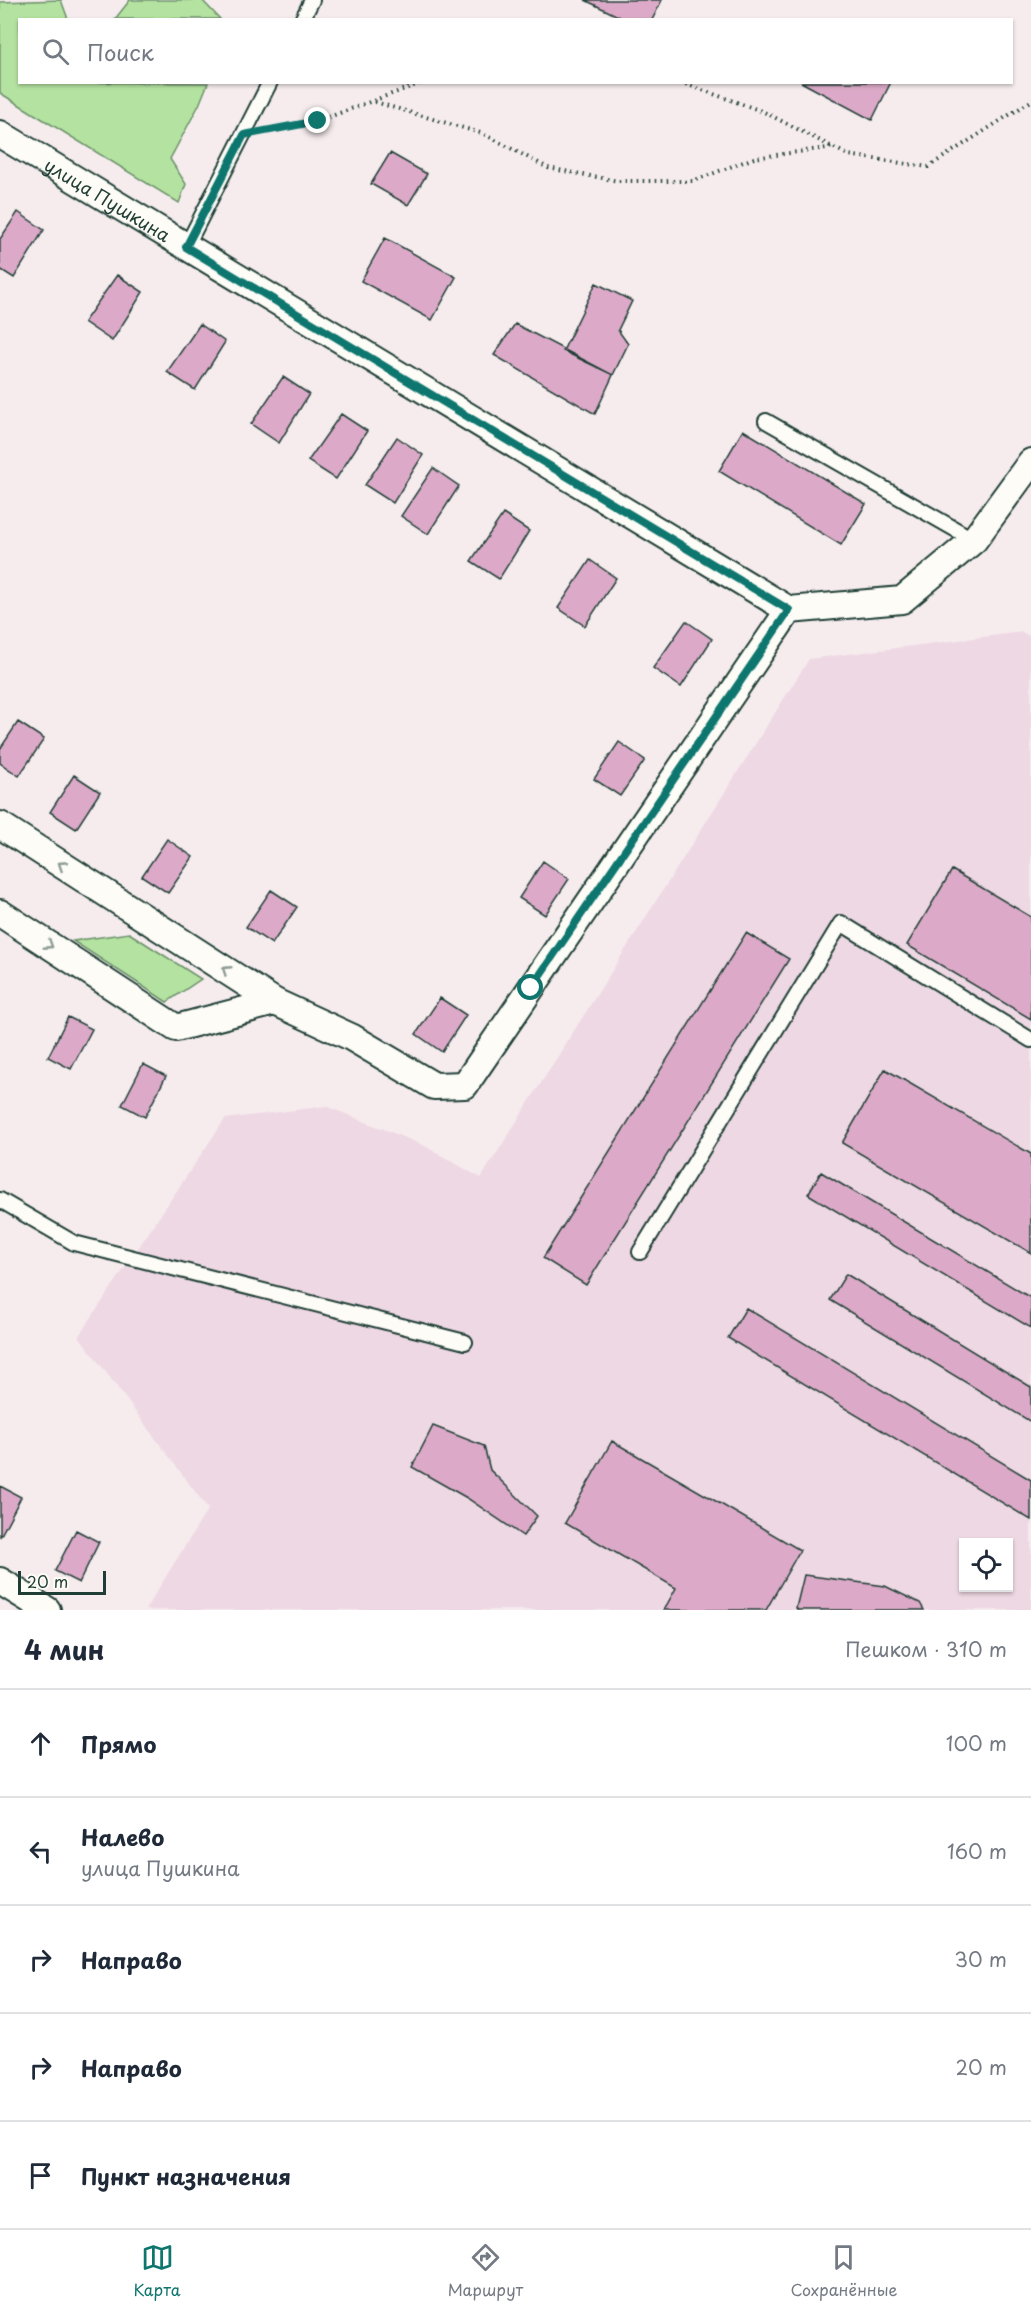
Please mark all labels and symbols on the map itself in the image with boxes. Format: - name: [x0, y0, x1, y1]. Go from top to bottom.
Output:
- route end: [304, 107, 330, 133]
- street label: улица Пушкина: [40, 151, 177, 248]
- one-way arrow: [58, 861, 69, 872]
- one-way arrow: [42, 938, 53, 949]
- one-way arrow: [222, 966, 232, 978]
- route start: [517, 974, 543, 1000]
- scale bar: [18, 1568, 106, 1596]

